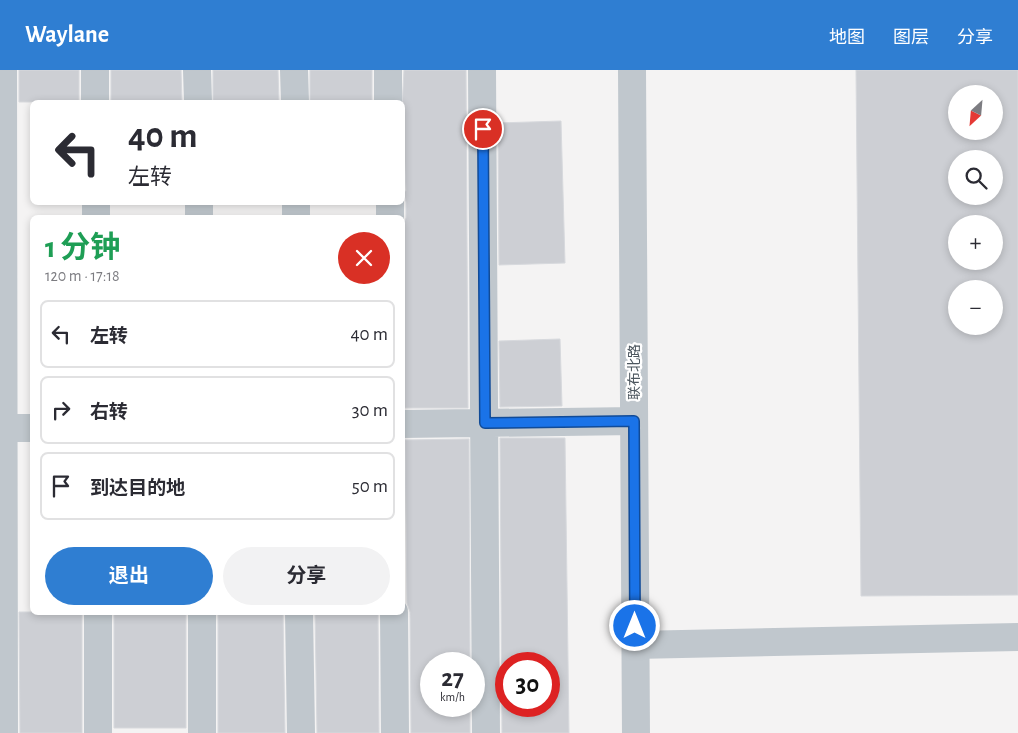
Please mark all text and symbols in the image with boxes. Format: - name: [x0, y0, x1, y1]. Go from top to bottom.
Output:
- text: Waylane: [25, 23, 109, 47]
- text: 地图: [829, 29, 865, 47]
- text: 图层: [893, 29, 929, 47]
- text: 分享: [957, 29, 993, 47]
- north arrow: [948, 85, 1002, 140]
- map controls: [948, 85, 1003, 335]
- pin: [462, 108, 504, 150]
- icon: arrive: [469, 115, 497, 143]
- text: 40 m: [128, 119, 197, 154]
- icon: left: [45, 120, 110, 185]
- button: search: [948, 150, 1003, 205]
- text: 左转: [128, 166, 172, 188]
- button: +: [948, 215, 1003, 270]
- button: close: [338, 232, 390, 284]
- text: 1 分钟: [45, 233, 120, 263]
- text: 120 m · 17:18: [45, 268, 120, 284]
- button: −: [948, 280, 1003, 335]
- icon: left: [47, 320, 75, 348]
- text: 40 m: [350, 325, 388, 344]
- text: 左转: [90, 327, 128, 346]
- street label: 联布北路: [626, 344, 642, 400]
- icon: right: [47, 396, 75, 424]
- text: 30 m: [352, 401, 388, 420]
- text: 右转: [90, 403, 128, 422]
- icon: arrive: [47, 472, 75, 500]
- text: 50 m: [352, 477, 388, 496]
- text: 到达目的地: [90, 479, 185, 498]
- button: 退出: [45, 547, 213, 605]
- button: 分享: [223, 547, 390, 605]
- position arrow: [608, 599, 660, 651]
- speed limit sign: 30: [495, 652, 560, 717]
- text: 27: [441, 666, 464, 691]
- text: km/h: [440, 691, 465, 703]

